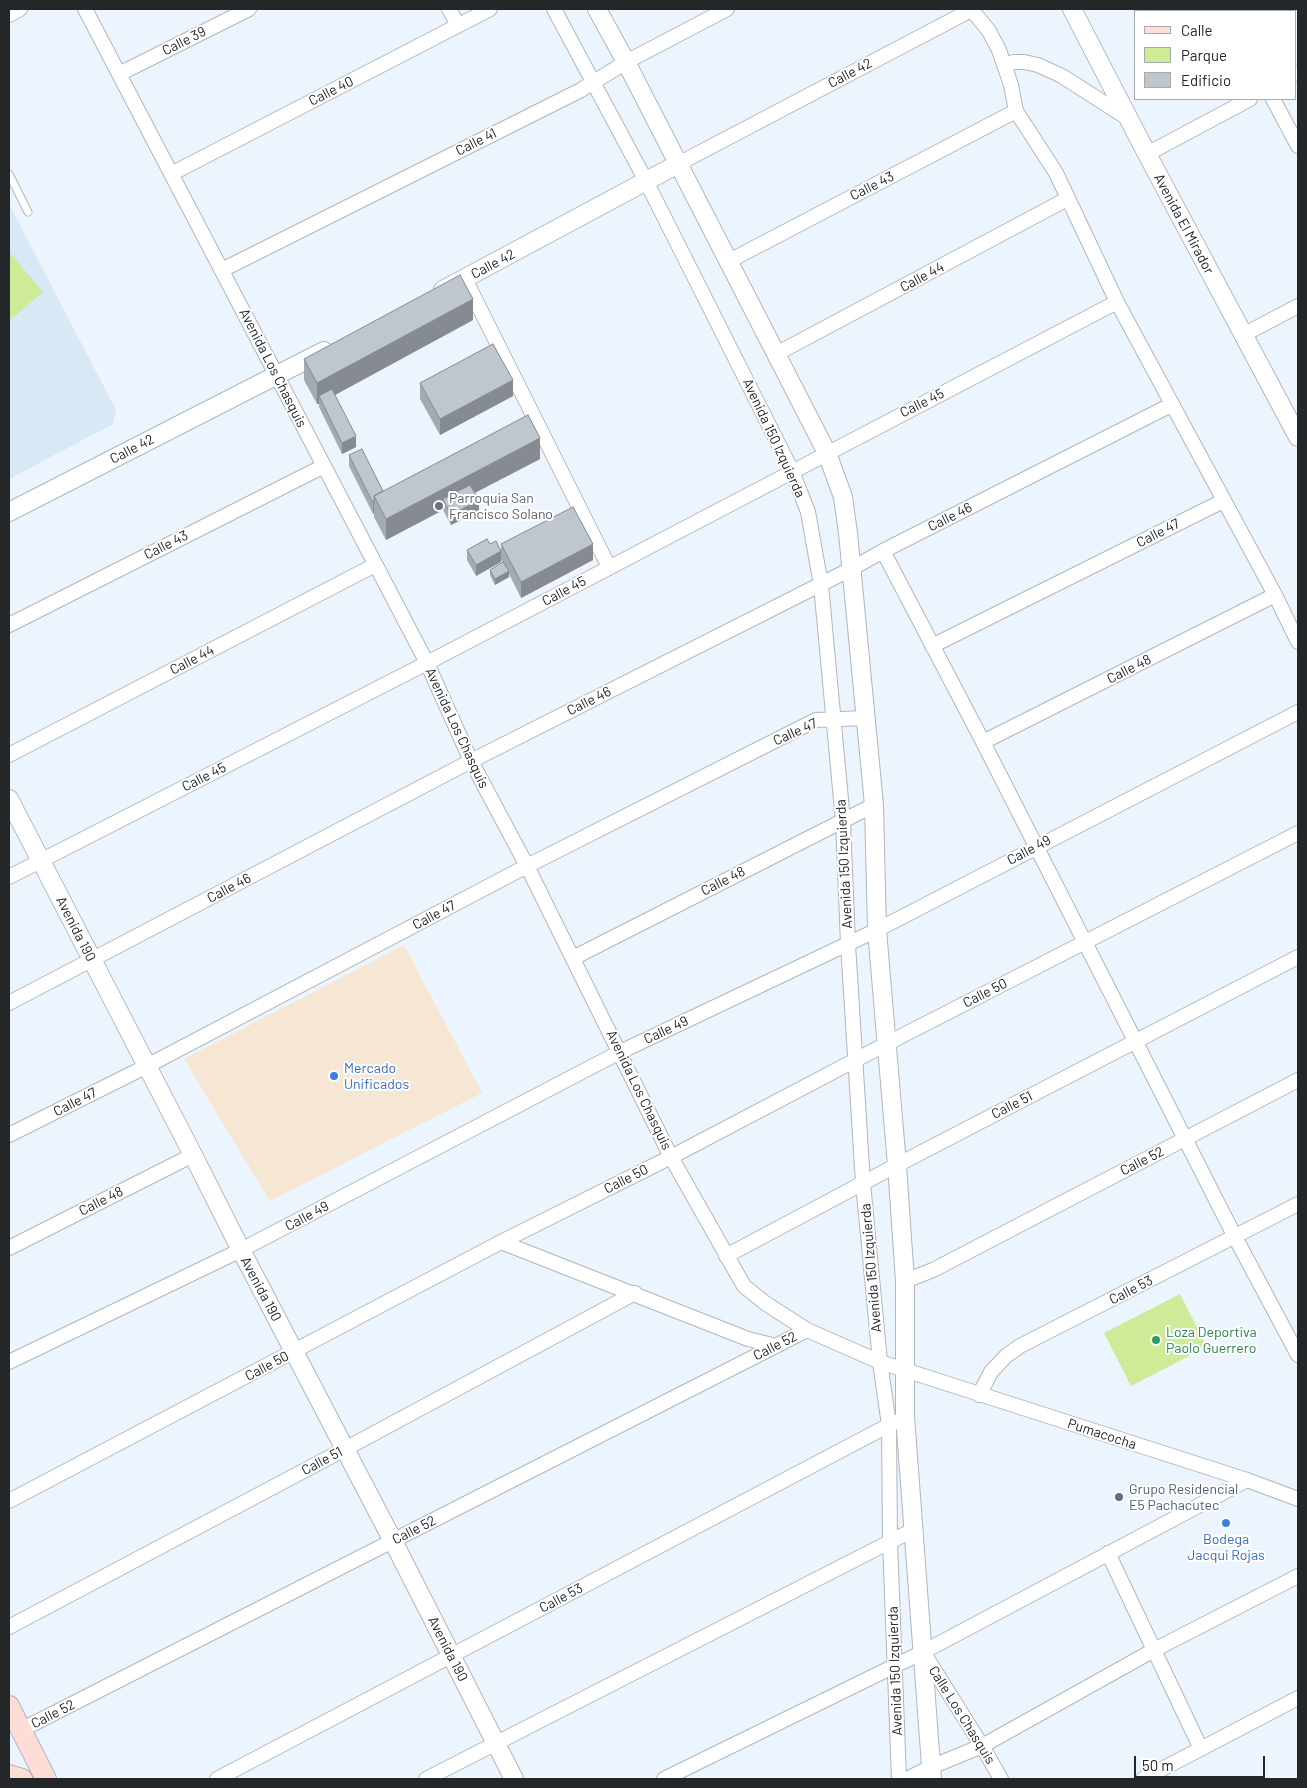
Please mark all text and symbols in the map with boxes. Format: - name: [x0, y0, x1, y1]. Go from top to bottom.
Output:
- legend: [1134, 10, 1297, 100]
- text: Calle: [1181, 21, 1213, 39]
- street label: Calle 39: [159, 23, 209, 59]
- text: Parque: [1181, 46, 1227, 64]
- street label: Calle 42: [825, 54, 875, 92]
- text: Edificio: [1181, 71, 1231, 89]
- street label: Calle 40: [306, 73, 356, 109]
- street label: Calle 41: [453, 125, 499, 159]
- street label: Calle 43: [847, 168, 897, 204]
- street label: Avenida El Mirador: [1150, 171, 1218, 277]
- street label: Calle 42: [468, 245, 518, 283]
- street label: Calle 44: [897, 258, 947, 296]
- street label: Avenida Los Chasquis: [236, 306, 310, 430]
- street label: Avenida 150 Izquierda: [739, 376, 809, 500]
- street label: Calle 45: [897, 385, 947, 421]
- street label: Calle 42: [107, 431, 157, 467]
- place label: Parroquia San Francisco Solano: [449, 490, 553, 522]
- street label: Calle 46: [925, 499, 975, 535]
- marker: Parroquia San Francisco Solano: [433, 500, 445, 512]
- street label: Calle 47: [1134, 515, 1182, 551]
- street label: Calle 43: [141, 527, 191, 563]
- street label: Calle 45: [539, 573, 589, 609]
- street label: Calle 44: [167, 642, 217, 678]
- street label: Calle 48: [1104, 651, 1154, 687]
- street label: Avenida Los Chasquis: [422, 665, 492, 791]
- street label: Calle 46: [564, 683, 614, 719]
- street label: Calle 47: [770, 715, 820, 749]
- street label: Calle 45: [179, 759, 229, 795]
- street label: Avenida 150 Izquierda: [832, 799, 856, 929]
- street label: Calle 49: [1004, 831, 1054, 869]
- street label: Calle 48: [698, 863, 748, 899]
- street label: Calle 46: [204, 870, 254, 906]
- street label: Avenida 190: [52, 894, 100, 964]
- street label: Calle 47: [410, 897, 458, 933]
- street label: Calle 50: [960, 975, 1010, 1011]
- street label: Calle 49: [641, 1012, 691, 1048]
- street label: Avenida Los Chasquis: [603, 1027, 675, 1153]
- place label: Mercado Unificados: [344, 1060, 409, 1092]
- marker: Mercado Unificados: [328, 1070, 340, 1082]
- street label: Calle 47: [51, 1084, 99, 1120]
- street label: Calle 51: [989, 1088, 1035, 1122]
- street label: Calle 52: [1117, 1143, 1167, 1179]
- street label: Calle 50: [601, 1161, 651, 1197]
- street label: Calle 48: [76, 1183, 126, 1219]
- street label: Calle 49: [282, 1197, 332, 1235]
- street label: Avenida 150 Izquierda: [857, 1203, 885, 1333]
- street label: Avenida 190: [237, 1254, 285, 1324]
- street label: Calle 53: [1106, 1272, 1156, 1308]
- place label: Loza Deportiva Paolo Guerrero: [1166, 1324, 1257, 1356]
- street label: Calle 52: [750, 1328, 800, 1364]
- marker: Loza Deportiva Paolo Guerrero: [1150, 1334, 1162, 1346]
- street label: Calle 50: [242, 1347, 292, 1385]
- street label: Pumacocha: [1065, 1415, 1139, 1453]
- street label: Calle 51: [299, 1443, 345, 1479]
- place label: Grupo Residencial E5 Pachacutec: [1129, 1481, 1238, 1514]
- marker: Grupo Residencial E5 Pachacutec: [1113, 1491, 1125, 1503]
- street label: Calle 52: [389, 1512, 439, 1548]
- marker: Bodega Jacqui Rojas: [1220, 1517, 1232, 1529]
- place label: Bodega Jacqui Rojas: [1187, 1531, 1265, 1564]
- street label: Calle 53: [536, 1580, 586, 1616]
- street label: Avenida 150 Izquierda: [884, 1606, 906, 1736]
- street label: Avenida 190: [424, 1614, 472, 1684]
- street label: Calle Los Chasquis: [925, 1663, 999, 1767]
- street label: Calle 52: [28, 1696, 78, 1732]
- scale bar: [1137, 1746, 1268, 1778]
- text: 50 m: [1142, 1756, 1174, 1774]

